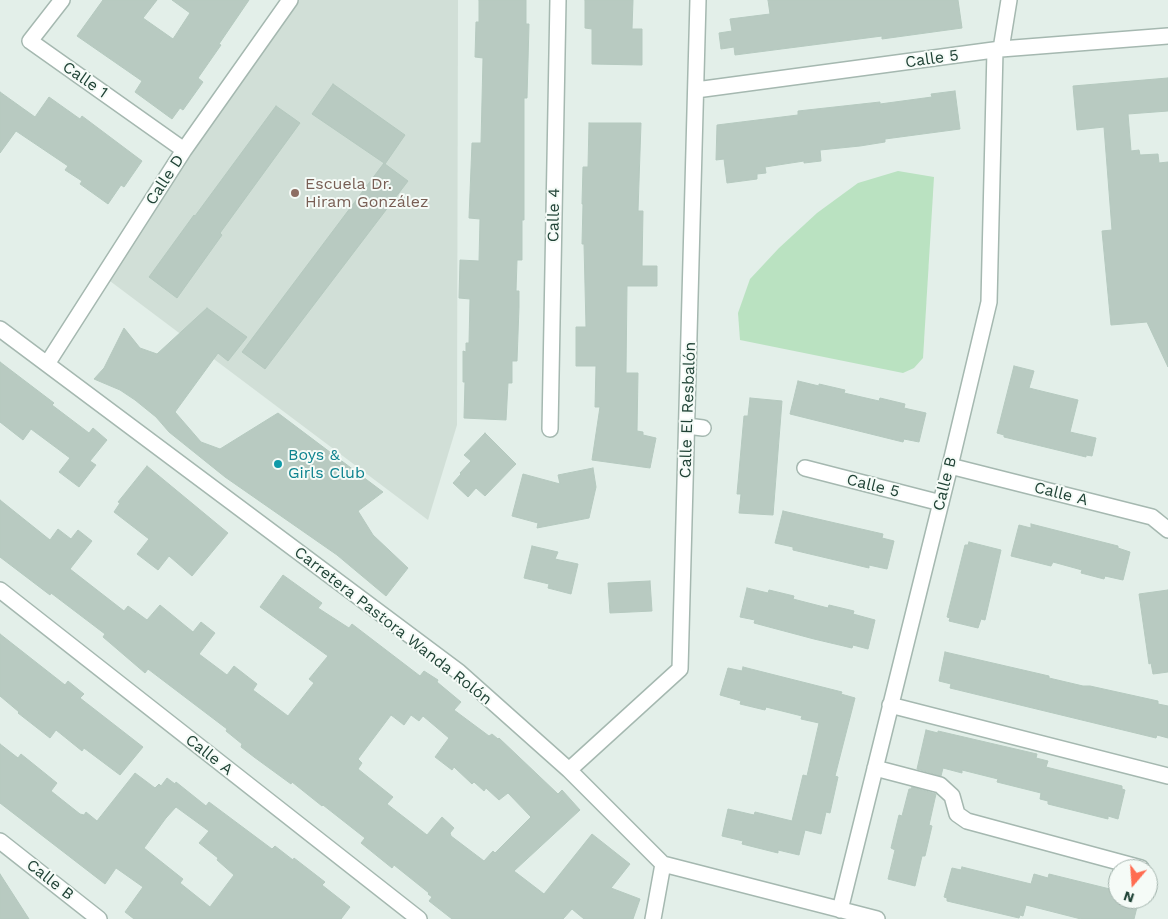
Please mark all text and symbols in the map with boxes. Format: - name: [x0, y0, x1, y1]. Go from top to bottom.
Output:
- street label: Calle 5: [904, 46, 960, 72]
- street label: Calle 1: [59, 58, 111, 102]
- street label: Calle D: [142, 151, 188, 209]
- place label: Escuela Dr. Hiram González: [305, 174, 428, 212]
- marker: Escuela Dr. Hiram González: [289, 187, 301, 199]
- street label: Calle 4: [544, 188, 564, 242]
- street label: Calle El Resbalón: [676, 341, 700, 479]
- place label: Boys & Girls Club: [288, 445, 365, 483]
- street label: Calle B: [929, 455, 961, 513]
- marker: Boys & Girls Club: [272, 458, 284, 470]
- street label: Calle 5: [845, 470, 901, 502]
- street label: Calle A: [1032, 478, 1090, 510]
- street label: Carretera Pastora Wanda Rolón: [290, 543, 496, 709]
- street label: Calle A: [181, 730, 237, 780]
- street label: Calle B: [22, 856, 78, 904]
- north arrow: [1108, 859, 1158, 909]
- text: N: [1121, 888, 1136, 907]

